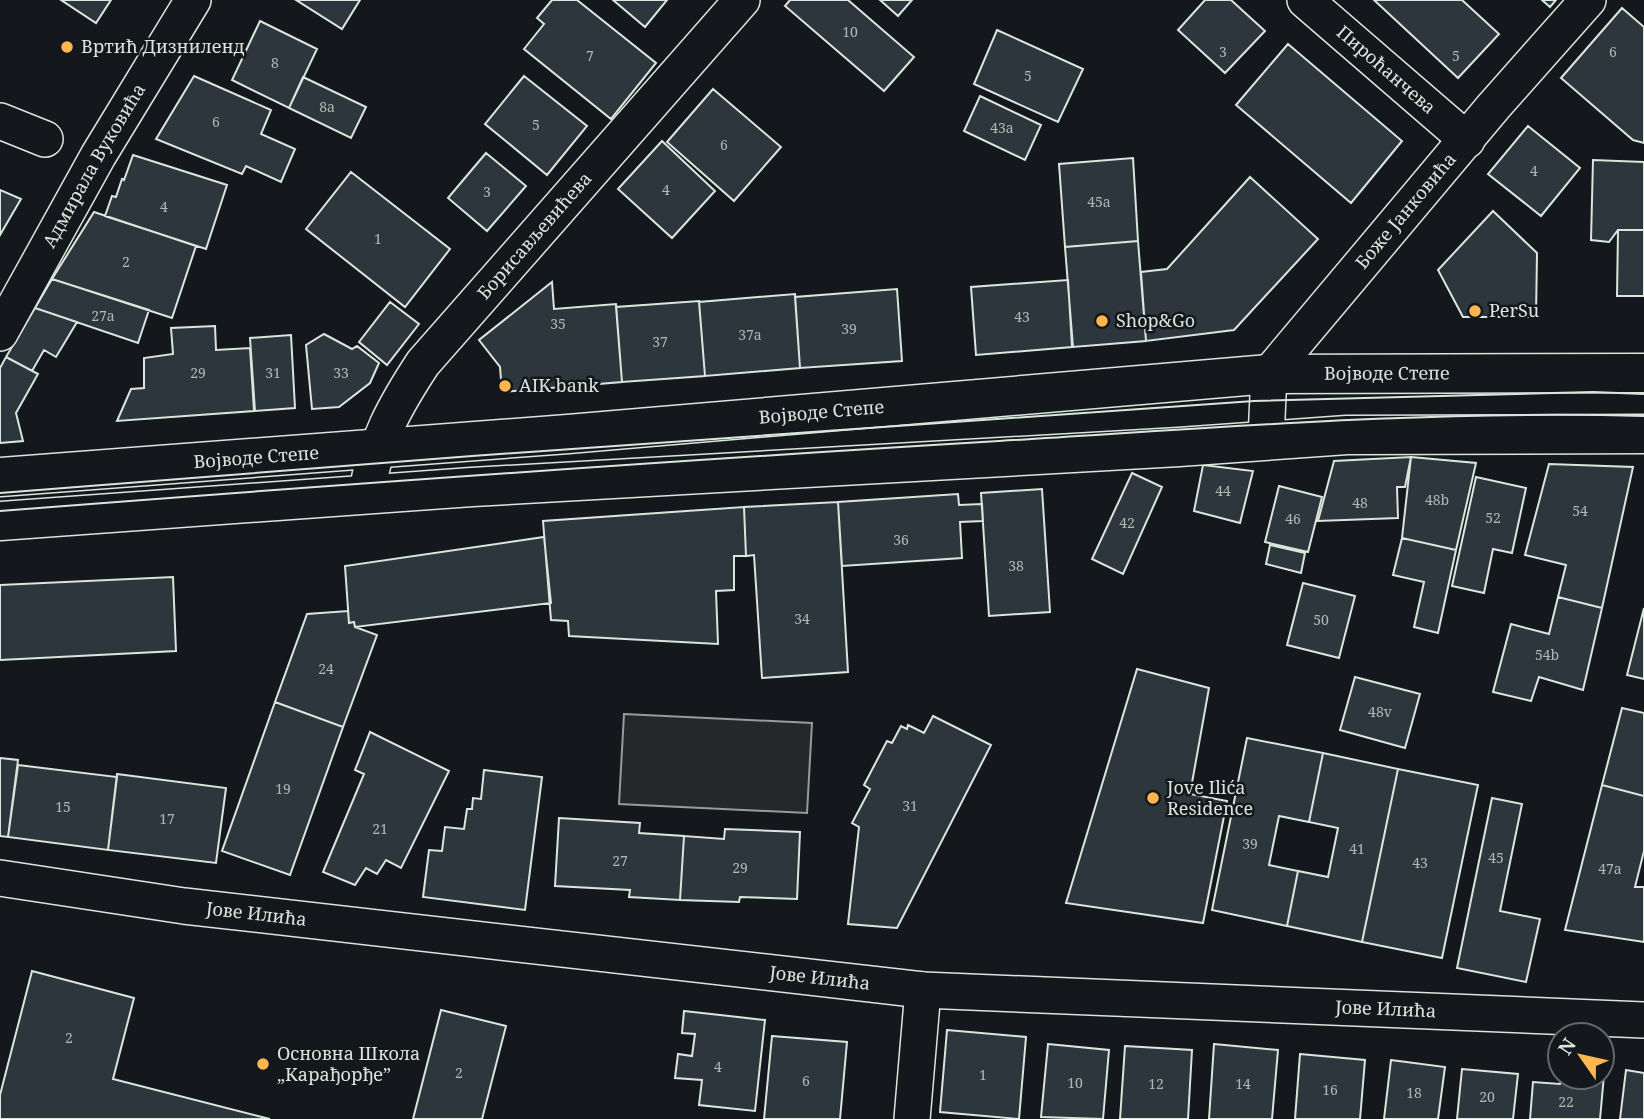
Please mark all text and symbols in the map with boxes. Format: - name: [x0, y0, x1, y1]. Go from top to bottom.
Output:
- street label: Пироћанчева: [1332, 20, 1441, 119]
- house number: 10: [842, 22, 858, 41]
- place label: Вртић Дизниленд: [81, 34, 245, 58]
- marker: Вртић Дизниленд: [59, 39, 75, 55]
- house number: 3: [1219, 42, 1227, 61]
- house number: 6: [1609, 42, 1617, 61]
- house number: 7: [586, 46, 594, 65]
- house number: 5: [1452, 46, 1460, 65]
- house number: 8: [271, 53, 279, 72]
- house number: 5: [1024, 66, 1032, 85]
- street label: Адмирала Вуковића: [37, 79, 150, 252]
- house number: 8a: [319, 97, 335, 116]
- house number: 6: [212, 112, 220, 131]
- house number: 5: [532, 115, 540, 134]
- house number: 43a: [990, 118, 1014, 137]
- house number: 6: [720, 135, 728, 154]
- street label: Боже Јанковића: [1349, 147, 1461, 273]
- house number: 4: [1530, 161, 1538, 180]
- street label: Борисављевићева: [471, 166, 596, 304]
- house number: 4: [662, 180, 670, 199]
- house number: 3: [483, 182, 491, 201]
- house number: 45a: [1087, 192, 1111, 211]
- house number: 4: [160, 197, 168, 216]
- house number: 1: [374, 229, 382, 248]
- house number: 2: [122, 252, 130, 271]
- place label: PerSu: [1489, 298, 1540, 322]
- marker: PerSu: [1467, 303, 1483, 319]
- house number: 27a: [91, 306, 115, 325]
- house number: 43: [1014, 307, 1030, 326]
- place label: Shop&Go: [1116, 308, 1195, 332]
- marker: Shop&Go: [1094, 313, 1110, 329]
- house number: 35: [550, 314, 566, 333]
- house number: 39: [841, 319, 857, 338]
- house number: 37a: [738, 325, 762, 344]
- house number: 37: [652, 332, 668, 351]
- street label: Војводе Степе: [1324, 361, 1450, 385]
- house number: 29: [190, 363, 206, 382]
- house number: 31: [265, 363, 281, 382]
- house number: 33: [333, 363, 349, 382]
- place label: AIK bank: [519, 373, 599, 397]
- marker: AIK bank: [497, 378, 513, 394]
- street label: Војводе Степе: [758, 394, 885, 429]
- street label: Војводе Степе: [193, 440, 320, 473]
- house number: 44: [1215, 481, 1231, 500]
- house number: 48b: [1425, 490, 1449, 509]
- house number: 48: [1352, 493, 1368, 512]
- house number: 54: [1572, 501, 1588, 520]
- house number: 52: [1485, 508, 1501, 527]
- house number: 46: [1285, 509, 1301, 528]
- house number: 42: [1119, 513, 1135, 532]
- house number: 36: [893, 530, 909, 549]
- house number: 38: [1008, 556, 1024, 575]
- house number: 34: [794, 609, 810, 628]
- house number: 50: [1313, 610, 1329, 629]
- house number: 54b: [1535, 645, 1559, 664]
- house number: 24: [318, 659, 334, 678]
- house number: 48v: [1368, 702, 1393, 721]
- place label: Jove Ilića Residence: [1166, 775, 1253, 820]
- house number: 19: [275, 779, 291, 798]
- marker: Jove Ilića Residence: [1145, 790, 1161, 806]
- house number: 31: [902, 796, 918, 815]
- house number: 15: [55, 797, 71, 816]
- house number: 17: [159, 809, 175, 828]
- house number: 21: [372, 819, 388, 838]
- house number: 39: [1242, 834, 1258, 853]
- house number: 41: [1349, 839, 1365, 858]
- house number: 45: [1488, 848, 1504, 867]
- house number: 27: [612, 851, 628, 870]
- house number: 43: [1412, 853, 1428, 872]
- house number: 29: [732, 858, 748, 877]
- house number: 47a: [1598, 859, 1622, 878]
- street label: Јове Илића: [204, 895, 308, 931]
- street label: Јове Илића: [767, 960, 871, 995]
- street label: Јове Илића: [1334, 994, 1437, 1022]
- north arrow: [1546, 1021, 1616, 1091]
- house number: 2: [65, 1028, 73, 1047]
- text: N: [1552, 1033, 1582, 1060]
- place label: Основна Школа „Карађорђе”: [277, 1041, 420, 1086]
- marker: Основна Школа „Карађорђе”: [255, 1056, 271, 1072]
- house number: 4: [714, 1057, 722, 1076]
- house number: 2: [455, 1063, 463, 1082]
- house number: 1: [979, 1065, 987, 1084]
- house number: 6: [802, 1071, 810, 1090]
- house number: 10: [1067, 1073, 1083, 1092]
- house number: 12: [1148, 1074, 1164, 1093]
- house number: 14: [1235, 1074, 1251, 1093]
- house number: 16: [1322, 1080, 1338, 1099]
- house number: 18: [1406, 1083, 1422, 1102]
- house number: 20: [1479, 1087, 1495, 1106]
- house number: 22: [1558, 1092, 1574, 1111]

